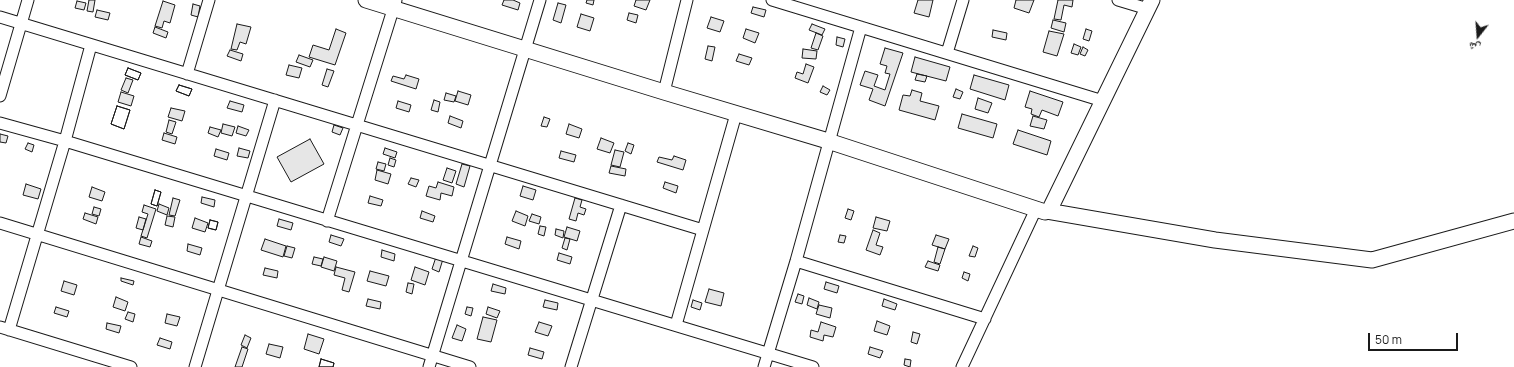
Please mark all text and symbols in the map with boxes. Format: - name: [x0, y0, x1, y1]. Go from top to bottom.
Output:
- north arrow: [1458, 16, 1498, 56]
- text: ش: [1467, 39, 1482, 57]
- scale bar: [1370, 325, 1460, 351]
- text: 50 m: [1375, 331, 1402, 348]

